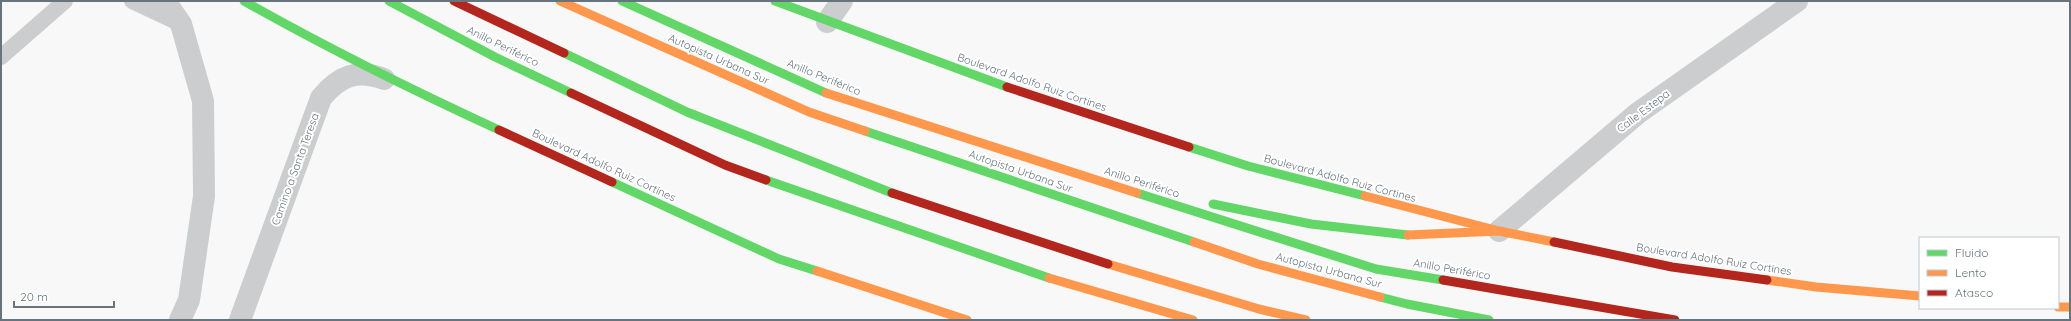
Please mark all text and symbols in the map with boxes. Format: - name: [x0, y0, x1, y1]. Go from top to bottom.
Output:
- street label: Anillo Periférico: [465, 23, 542, 70]
- street label: Autopista Urbana Sur: [666, 30, 772, 88]
- street label: Boulevard Adolfo Ruiz Cortines: [956, 50, 1108, 114]
- street label: Anillo Periférico: [785, 56, 863, 98]
- street label: Calle Estepa: [1614, 87, 1672, 135]
- street label: Camino a Santa Teresa: [268, 111, 322, 227]
- street label: Boulevard Adolfo Ruiz Cortines: [530, 125, 678, 205]
- street label: Autopista Urbana Sur: [967, 147, 1076, 196]
- street label: Boulevard Adolfo Ruiz Cortines: [1262, 151, 1418, 205]
- street label: Anillo Periférico: [1103, 163, 1182, 201]
- legend: [1919, 237, 2059, 309]
- street label: Boulevard Adolfo Ruiz Cortines: [1635, 240, 1793, 278]
- text: Fluido: [1955, 245, 1988, 260]
- street label: Autopista Urbana Sur: [1274, 249, 1384, 291]
- street label: Anillo Periférico: [1412, 255, 1492, 283]
- text: Lento: [1955, 265, 1986, 280]
- scale bar: [14, 283, 114, 309]
- text: Atasco: [1955, 285, 1993, 300]
- text: 20 m: [20, 289, 48, 304]

